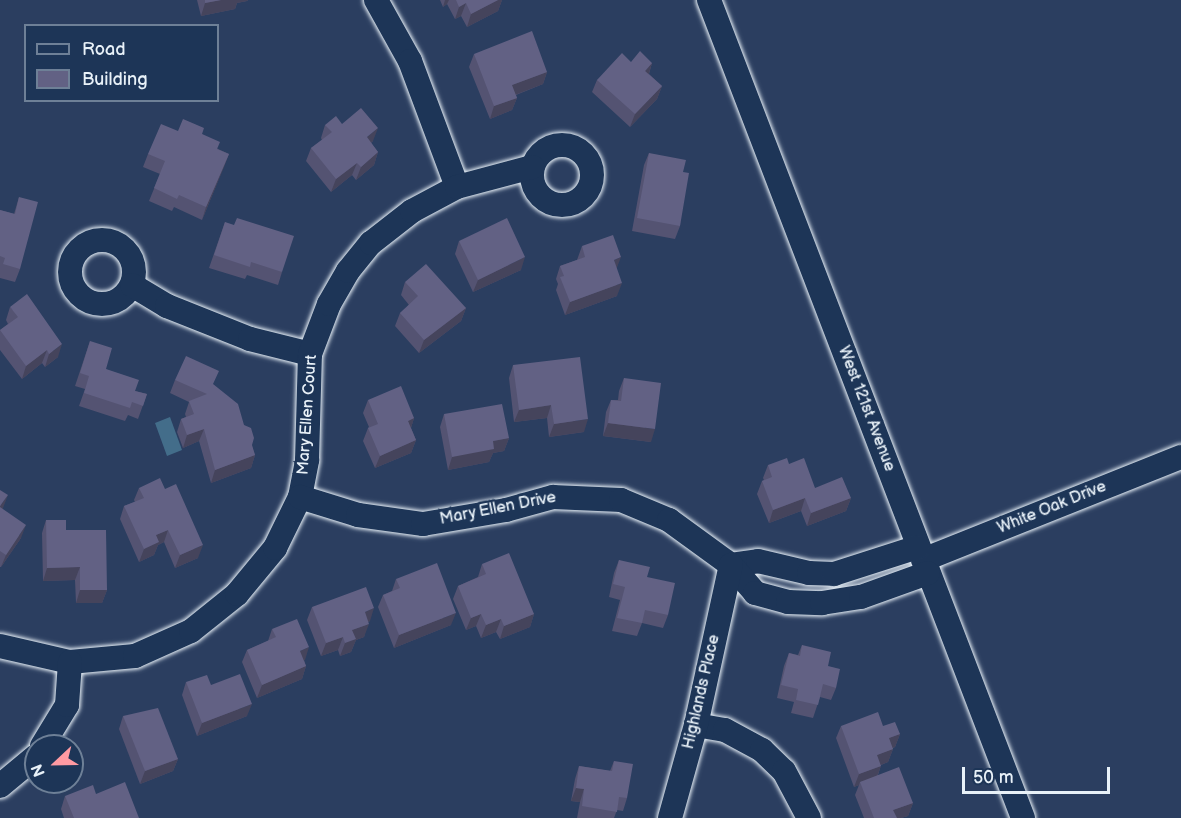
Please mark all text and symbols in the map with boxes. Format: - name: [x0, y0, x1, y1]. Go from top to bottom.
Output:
- legend: [24, 24, 219, 102]
- text: Road: [82, 39, 126, 60]
- text: Building: [82, 69, 148, 90]
- street label: West 121st Avenue: [833, 344, 899, 474]
- street label: Mary Ellen Court: [294, 354, 322, 476]
- street label: White Oak Drive: [995, 477, 1109, 539]
- street label: Mary Ellen Drive: [438, 488, 558, 530]
- street label: Highlands Place: [679, 633, 725, 751]
- north arrow: [24, 734, 84, 794]
- scale bar: [965, 755, 1114, 793]
- text: N: [28, 761, 50, 779]
- text: 50 m: [973, 767, 1014, 788]

